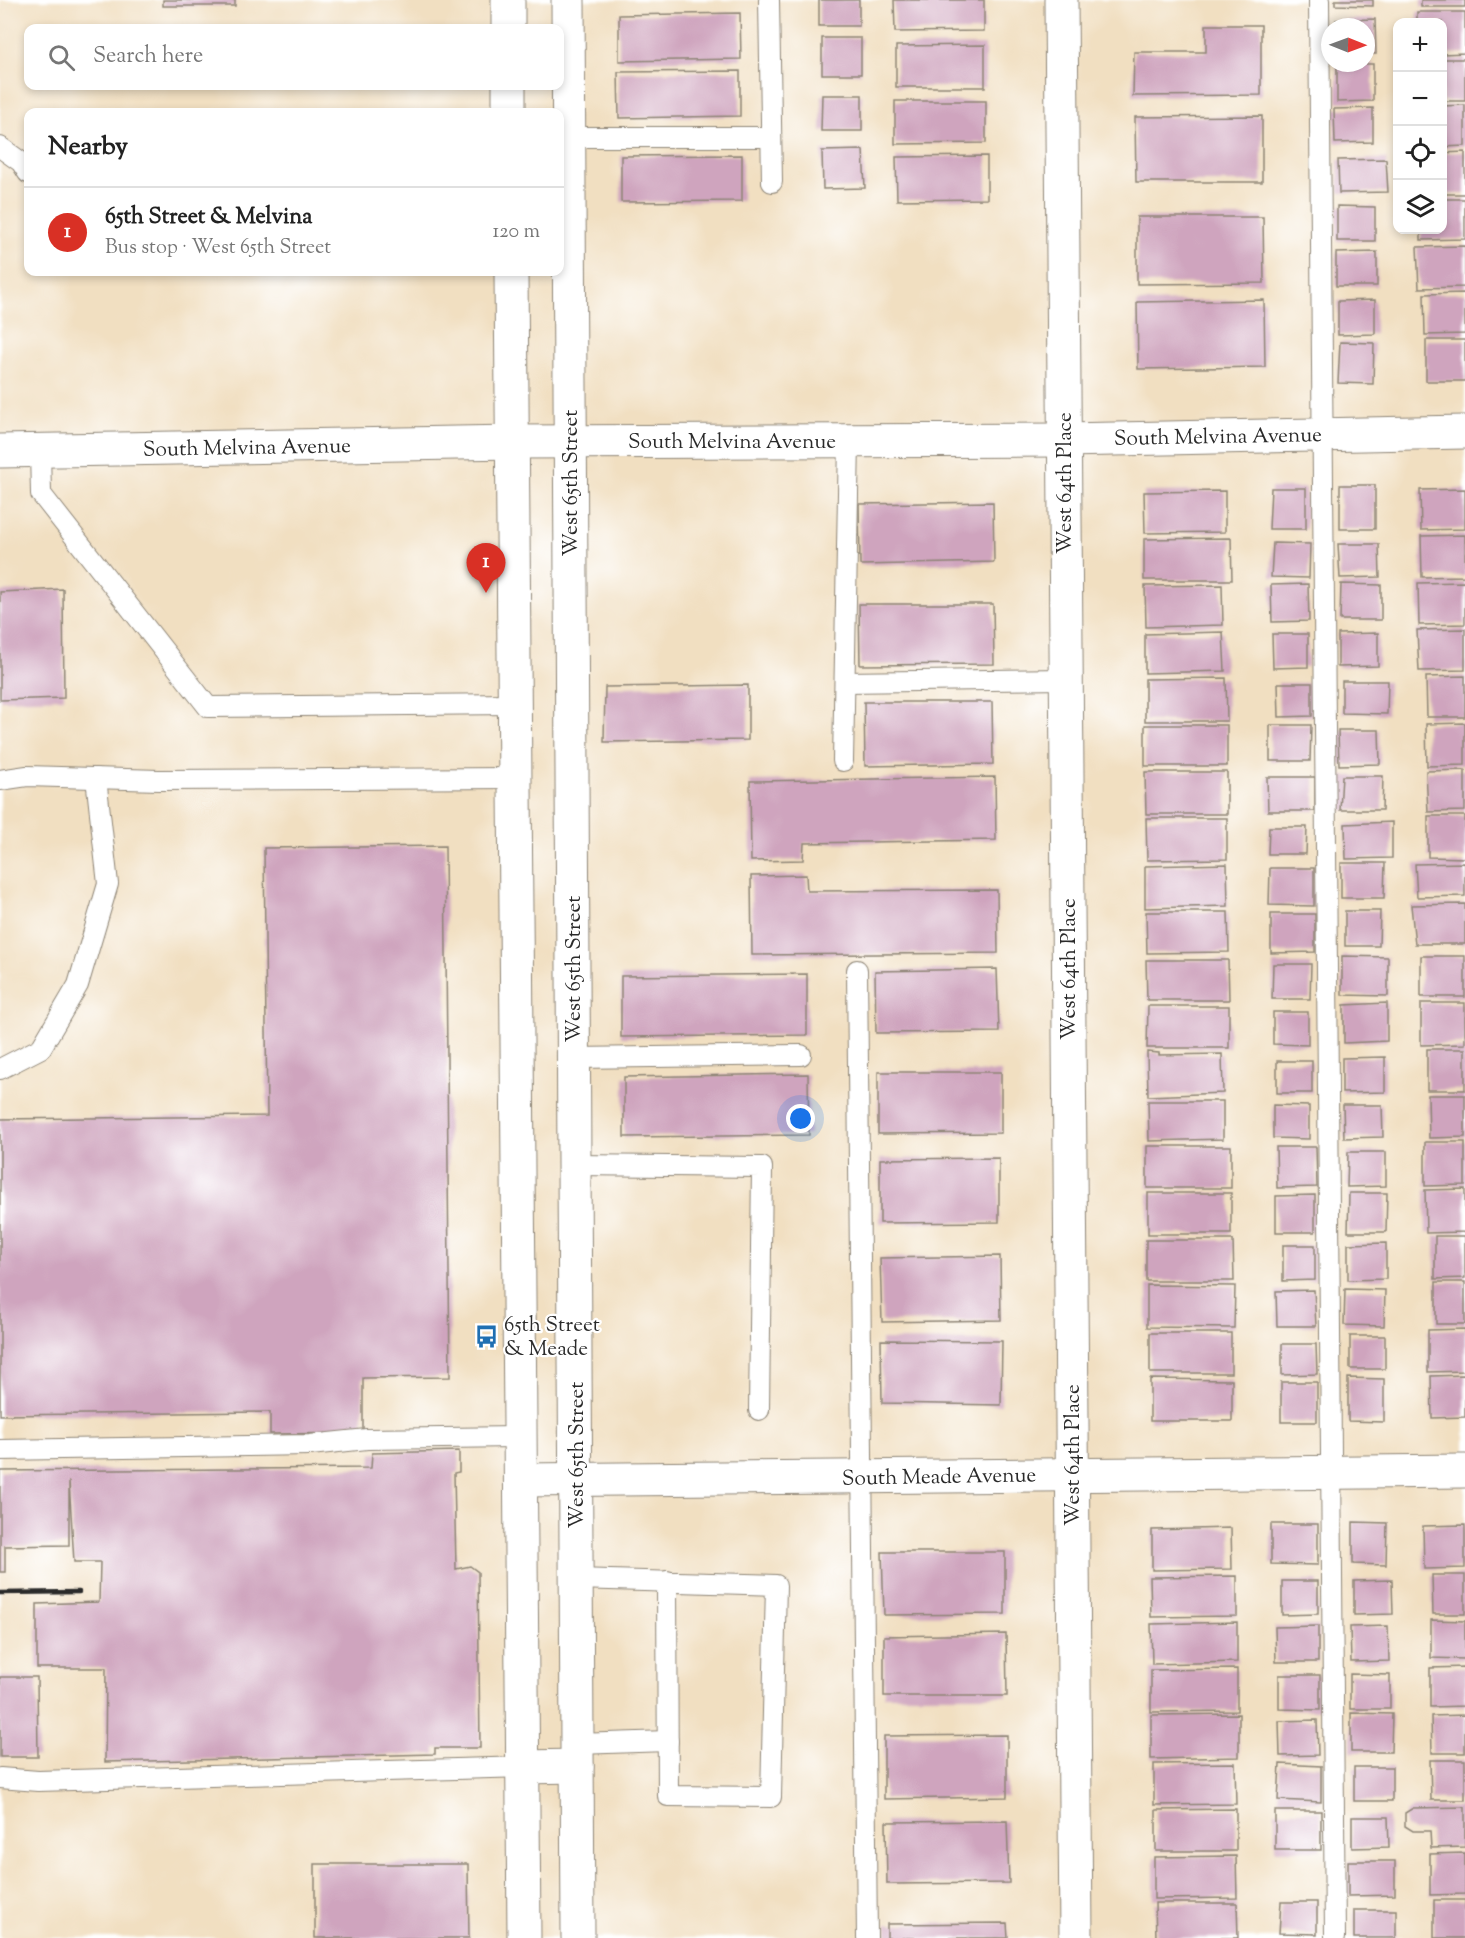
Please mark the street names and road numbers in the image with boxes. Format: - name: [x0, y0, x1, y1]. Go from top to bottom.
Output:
- street label: West 65th Street: [557, 410, 587, 556]
- street label: West 64th Place: [1051, 412, 1081, 554]
- street label: South Melvina Avenue: [1114, 421, 1322, 455]
- street label: South Melvina Avenue: [628, 428, 836, 458]
- street label: South Melvina Avenue: [143, 432, 351, 466]
- street label: West 65th Street: [560, 896, 590, 1042]
- street label: West 64th Place: [1055, 898, 1085, 1040]
- street label: West 65th Street: [563, 1382, 593, 1528]
- street label: West 64th Place: [1059, 1384, 1089, 1526]
- street label: South Meade Avenue: [842, 1461, 1036, 1495]

